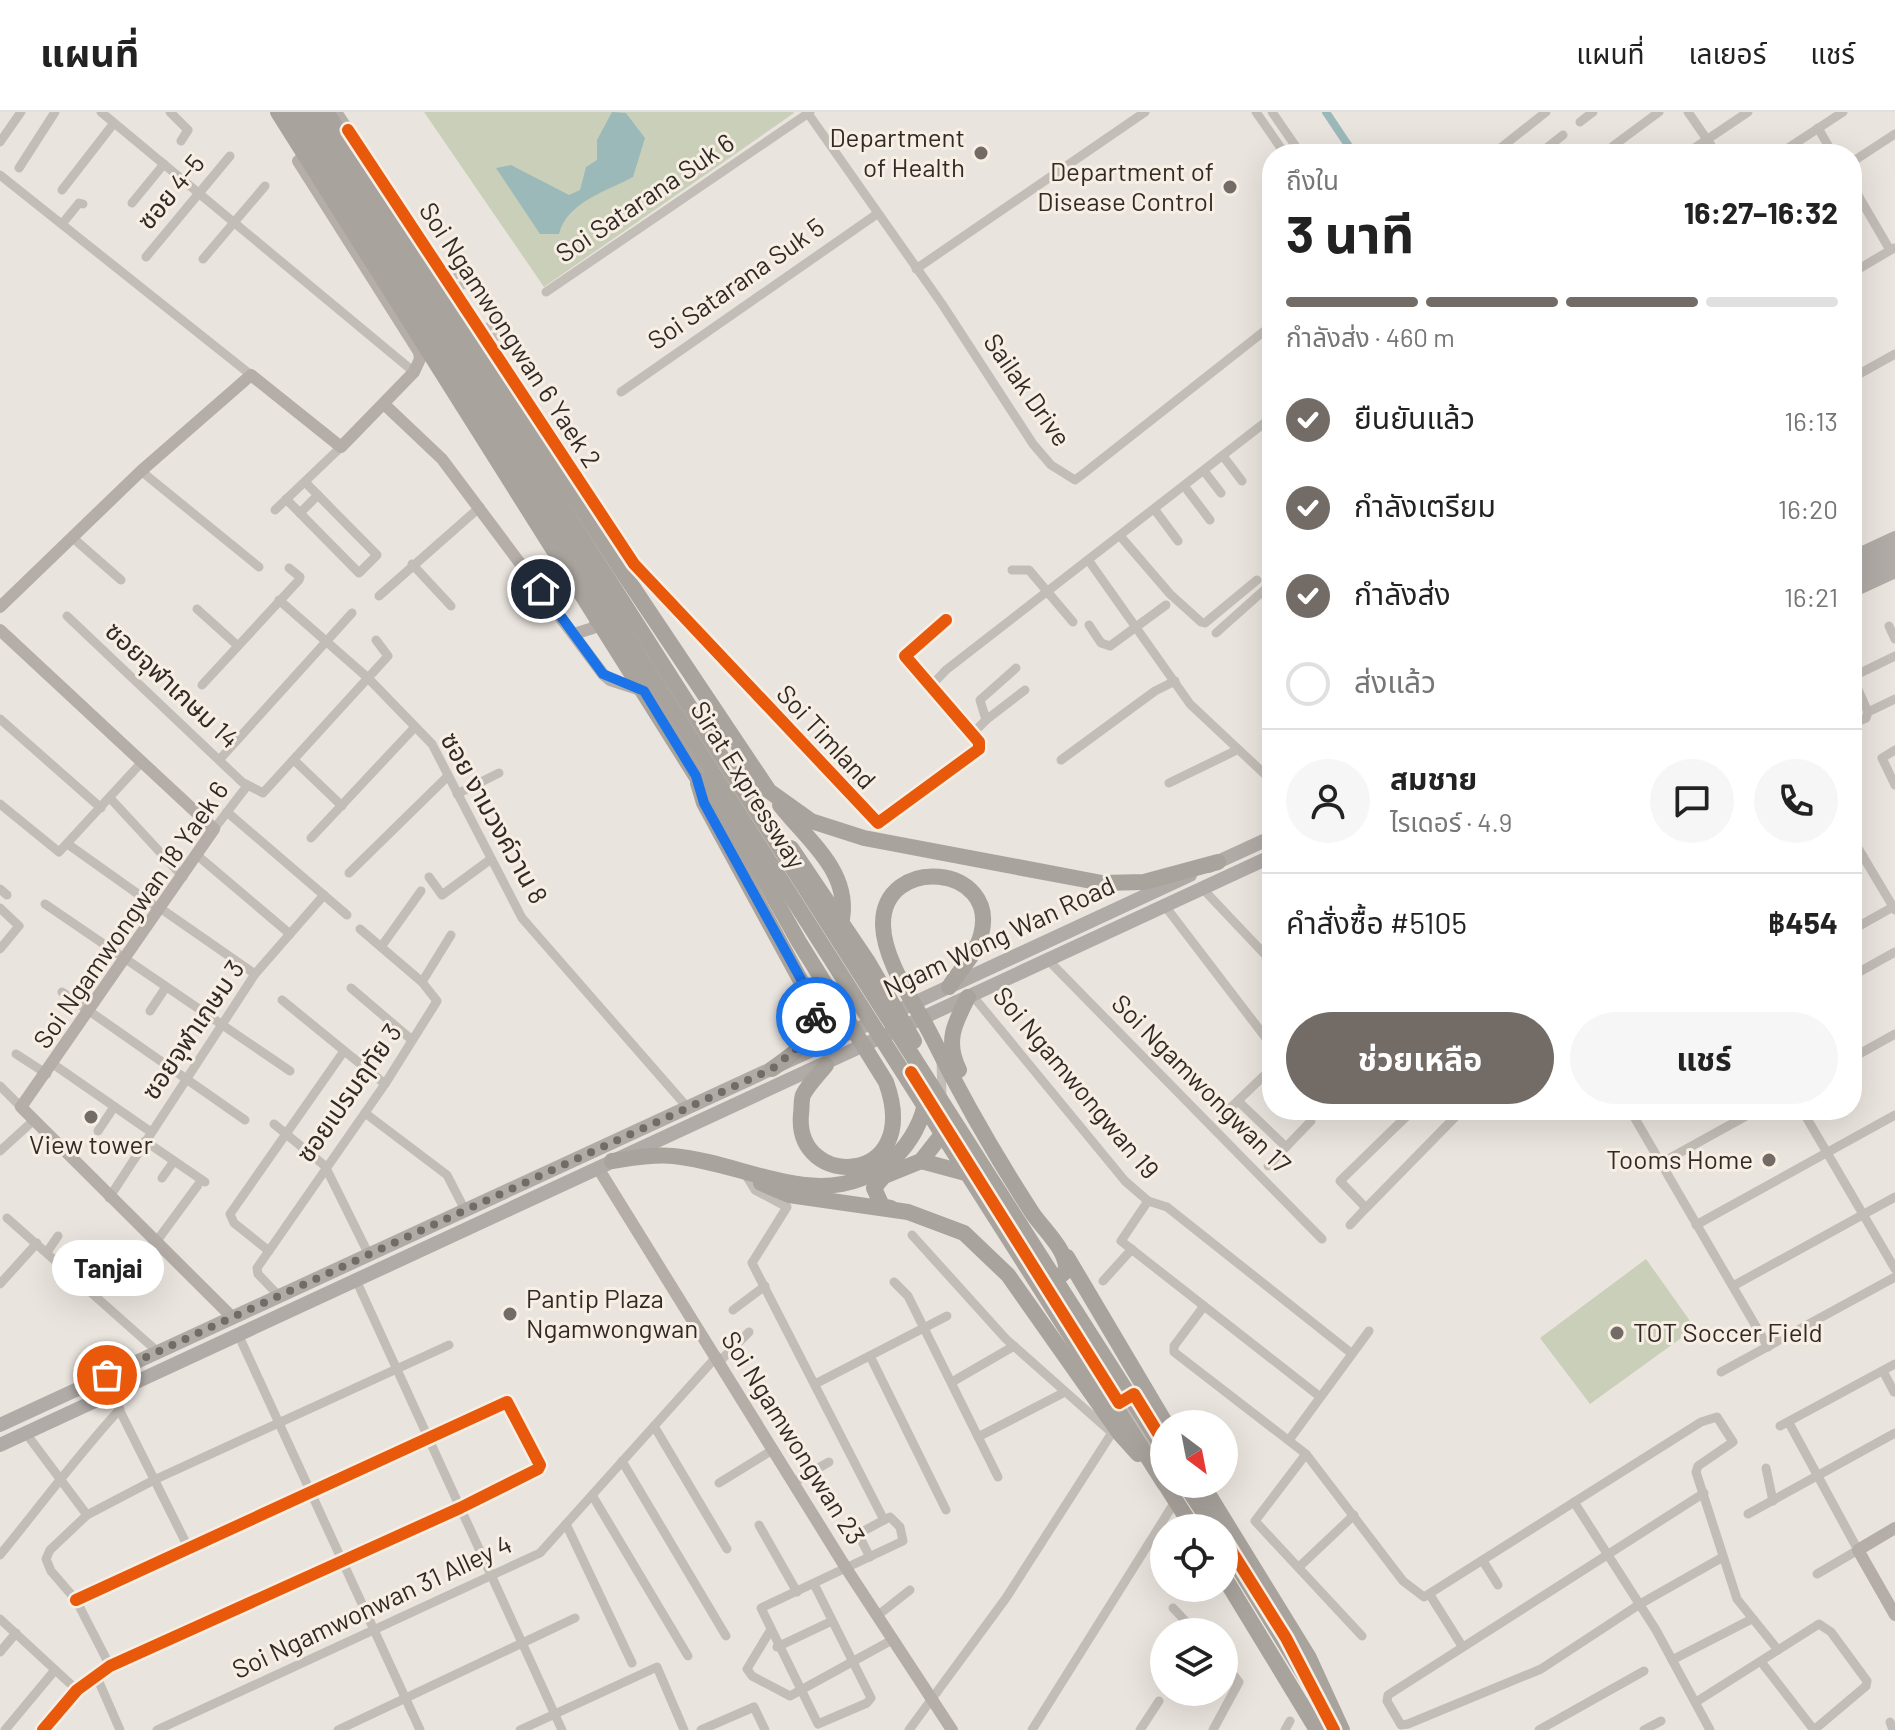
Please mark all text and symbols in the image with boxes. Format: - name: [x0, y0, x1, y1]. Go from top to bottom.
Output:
- text: แผนที่: [40, 29, 139, 75]
- text: แผนที่: [1576, 36, 1645, 70]
- text: เลเยอร์: [1689, 36, 1766, 70]
- text: แชร์: [1810, 36, 1855, 70]
- place label: Department of Health: [829, 121, 965, 182]
- street label: Soi Satarana Suk 6: [549, 126, 739, 268]
- marker: Department of Health: [972, 144, 990, 162]
- street label: ซอย 4-5: [130, 147, 210, 235]
- place label: Department of Disease Control: [1037, 155, 1214, 216]
- text: ถึงใน: [1286, 164, 1339, 195]
- marker: Department of Disease Control: [1221, 178, 1239, 196]
- text: 16:27–16:32: [1684, 194, 1838, 230]
- street label: Soi Ngamwongwan 6 Yaek 2: [414, 196, 609, 473]
- text: 3 นาที: [1286, 201, 1414, 263]
- street label: Soi Satarana Suk 5: [641, 210, 829, 355]
- text: กำลังส่ง · 460 m: [1286, 321, 1455, 352]
- street label: Sailak Drive: [978, 327, 1078, 451]
- icon: check: [1286, 398, 1330, 442]
- text: ยืนยันแล้ว: [1354, 399, 1475, 435]
- text: 16:13: [1784, 405, 1838, 436]
- icon: check: [1286, 486, 1330, 530]
- text: กำลังเตรียม: [1354, 487, 1496, 523]
- text: 16:20: [1778, 493, 1838, 524]
- pin: [507, 555, 575, 623]
- icon: home: [519, 567, 563, 611]
- icon: check: [1286, 574, 1330, 618]
- text: กำลังส่ง: [1354, 575, 1451, 611]
- text: 16:21: [1784, 581, 1838, 612]
- street label: ซอยจุฬาเกษม 14: [99, 614, 246, 755]
- text: ส่งแล้ว: [1354, 663, 1436, 699]
- street label: Soi Timland: [771, 677, 883, 794]
- street label: Sirat Expressway: [685, 695, 813, 874]
- street label: ซอย งามวงค์วาน 8: [435, 726, 555, 908]
- button: person: [1286, 759, 1370, 843]
- button: chat: [1650, 759, 1734, 843]
- button: phone: [1754, 759, 1838, 843]
- text: สมชาย: [1390, 760, 1477, 796]
- street label: Soi Ngamwongwan 18 Yaek 6: [26, 775, 234, 1054]
- text: ไรเดอร์ · 4.9: [1390, 806, 1512, 837]
- street label: Ngam Wong Wan Road: [878, 868, 1119, 1003]
- text: คำสั่งซื้อ #5105: [1286, 904, 1467, 940]
- text: ฿454: [1768, 904, 1838, 940]
- street label: ซอยจุฬาเกษม 3: [134, 954, 251, 1106]
- courier: [776, 977, 856, 1057]
- street label: Soi Ngamwongwan 19: [988, 980, 1167, 1184]
- street label: Soi Ngamwongwan 17: [1106, 987, 1298, 1179]
- icon: bike: [794, 995, 838, 1039]
- button: ช่วยเหลือ: [1286, 1012, 1554, 1104]
- button: แชร์: [1570, 1012, 1838, 1104]
- street label: ซอยเปรมฤทัย 3: [289, 1017, 407, 1167]
- marker: View tower: [82, 1108, 100, 1126]
- place label: View tower: [29, 1128, 153, 1159]
- place label: Tooms Home: [1606, 1143, 1753, 1174]
- marker: Tooms Home: [1760, 1151, 1778, 1169]
- callout: Tanjai: [51, 1239, 163, 1295]
- text: Tanjai: [73, 1252, 143, 1283]
- place label: Pantip Plaza Ngamwongwan: [526, 1282, 698, 1343]
- marker: Pantip Plaza Ngamwongwan: [501, 1305, 519, 1323]
- place label: TOT Soccer Field: [1633, 1316, 1823, 1347]
- marker: TOT Soccer Field: [1608, 1324, 1626, 1342]
- street label: Soi Ngamwongwan 23: [716, 1325, 873, 1550]
- pin: [73, 1341, 141, 1409]
- icon: bag: [85, 1353, 129, 1397]
- north arrow: [1150, 1410, 1238, 1498]
- map controls: [1150, 1410, 1238, 1706]
- button: locate: [1150, 1514, 1238, 1602]
- street label: Soi Ngamwonwan 31 Alley 4: [227, 1527, 516, 1684]
- button: layers: [1150, 1618, 1238, 1706]

